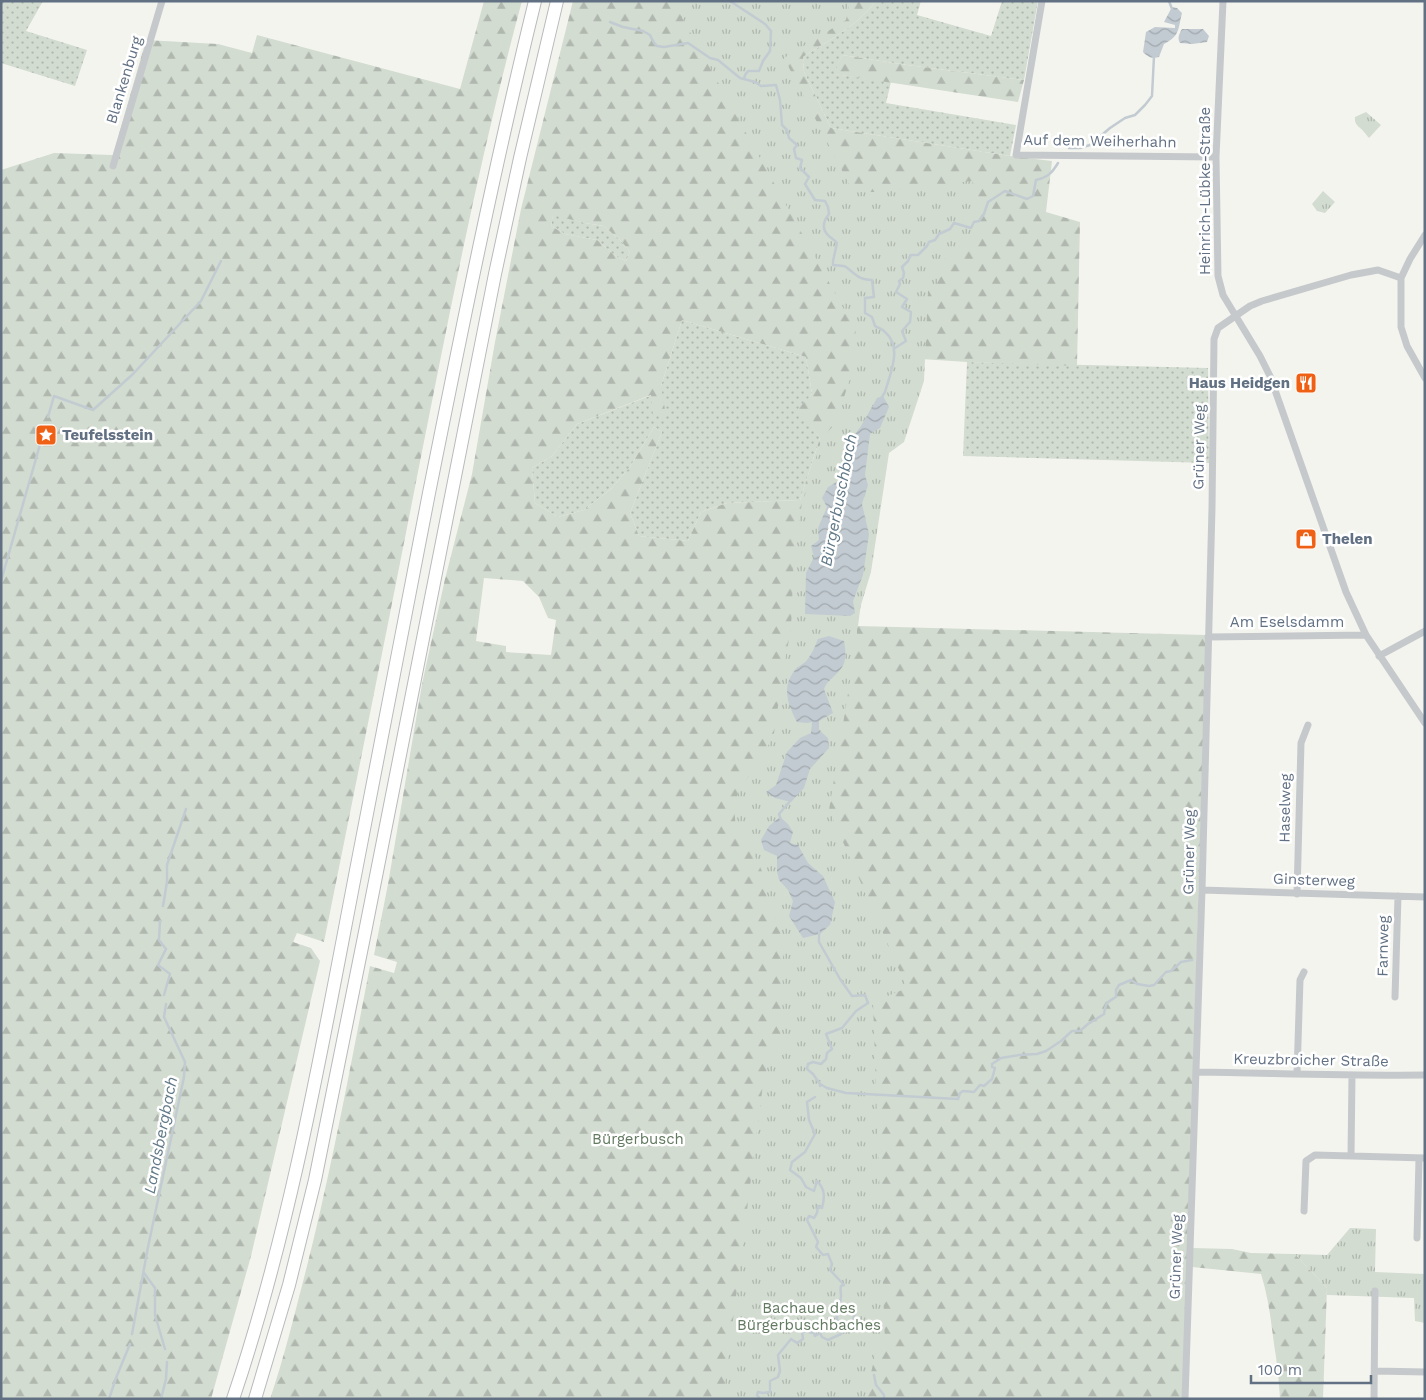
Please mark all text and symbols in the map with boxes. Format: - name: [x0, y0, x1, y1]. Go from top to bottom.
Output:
- street label: Blankenburg: [102, 34, 146, 126]
- street label: Heinrich-Lübke-Straße: [1196, 107, 1214, 275]
- street label: Auf dem Weiherhahn: [1023, 131, 1177, 151]
- restaurant icon: Haus Heidgen: [1294, 371, 1318, 395]
- place label: Haus Heidgen: [1189, 374, 1290, 392]
- street label: Grüner Weg: [1189, 404, 1209, 490]
- place icon: Teufelsstein: [34, 423, 58, 447]
- place label: Teufelsstein: [62, 426, 153, 444]
- water label: Bürgerbuschbach: [816, 432, 861, 568]
- shop icon: Thelen: [1294, 527, 1318, 551]
- place label: Thelen: [1322, 530, 1373, 548]
- street label: Am Eselsdamm: [1230, 613, 1344, 631]
- street label: Haselweg: [1275, 773, 1295, 843]
- street label: Grüner Weg: [1179, 809, 1199, 895]
- street label: Ginsterweg: [1273, 870, 1355, 890]
- street label: Farnweg: [1373, 915, 1393, 977]
- street label: Kreuzbroicher Straße: [1233, 1050, 1389, 1070]
- water label: Landsbergbach: [140, 1075, 181, 1195]
- park label: Bürgerbusch: [592, 1130, 684, 1148]
- street label: Grüner Weg: [1166, 1214, 1186, 1300]
- park label: Bachaue des Bürgerbuschbaches: [737, 1299, 881, 1334]
- scale bar: [1251, 1352, 1371, 1384]
- text: 100 m: [1258, 1361, 1302, 1379]

